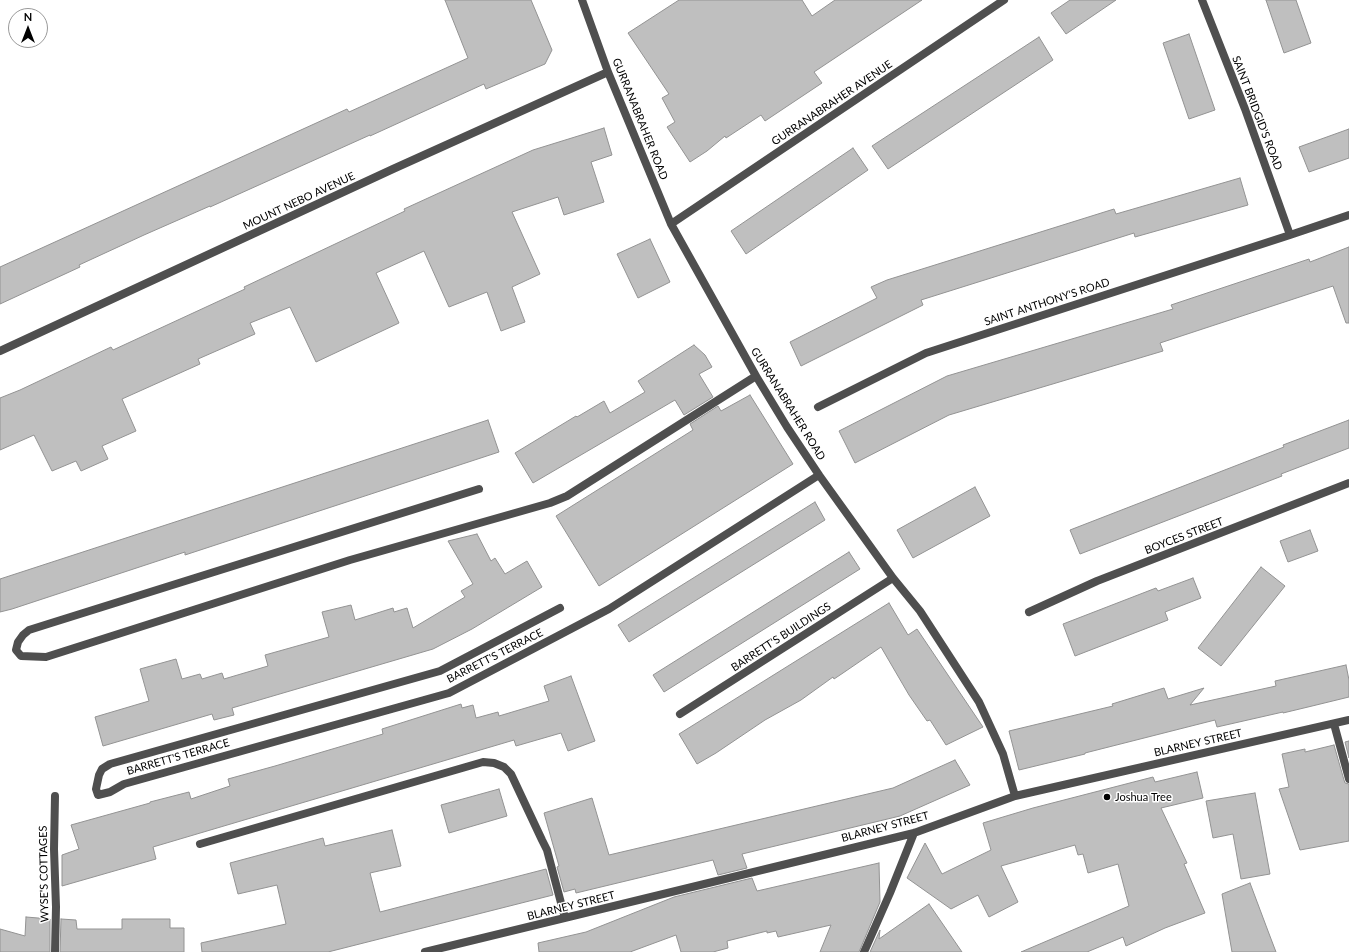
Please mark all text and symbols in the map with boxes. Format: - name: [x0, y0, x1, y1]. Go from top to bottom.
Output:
- north arrow: [8, 8, 48, 48]
- text: N: [24, 10, 32, 23]
- street label: SAINT BRIDGID'S ROAD: [1229, 54, 1285, 172]
- street label: GURRANABRAHER ROAD: [609, 56, 671, 182]
- street label: GURRANABRAHER AVENUE: [769, 58, 895, 148]
- street label: MOUNT NEBO AVENUE: [241, 169, 357, 233]
- street label: SAINT ANTHONY'S ROAD: [983, 275, 1111, 329]
- street label: GURRANABRAHER ROAD: [748, 345, 828, 463]
- street label: BOYCES STREET: [1143, 515, 1225, 557]
- street label: BARRETT'S BUILDINGS: [729, 600, 833, 674]
- street label: BARRETT'S TERRACE: [445, 626, 545, 686]
- street label: BLARNEY STREET: [1153, 726, 1243, 760]
- street label: BARRETT'S TERRACE: [125, 736, 231, 778]
- place label: Joshua Tree: [1115, 790, 1172, 804]
- marker: Joshua Tree: [1102, 792, 1112, 802]
- street label: BLARNEY STREET: [840, 809, 930, 845]
- street label: WYSE'S COTTAGES: [37, 825, 51, 923]
- street label: BLARNEY STREET: [526, 889, 616, 923]

